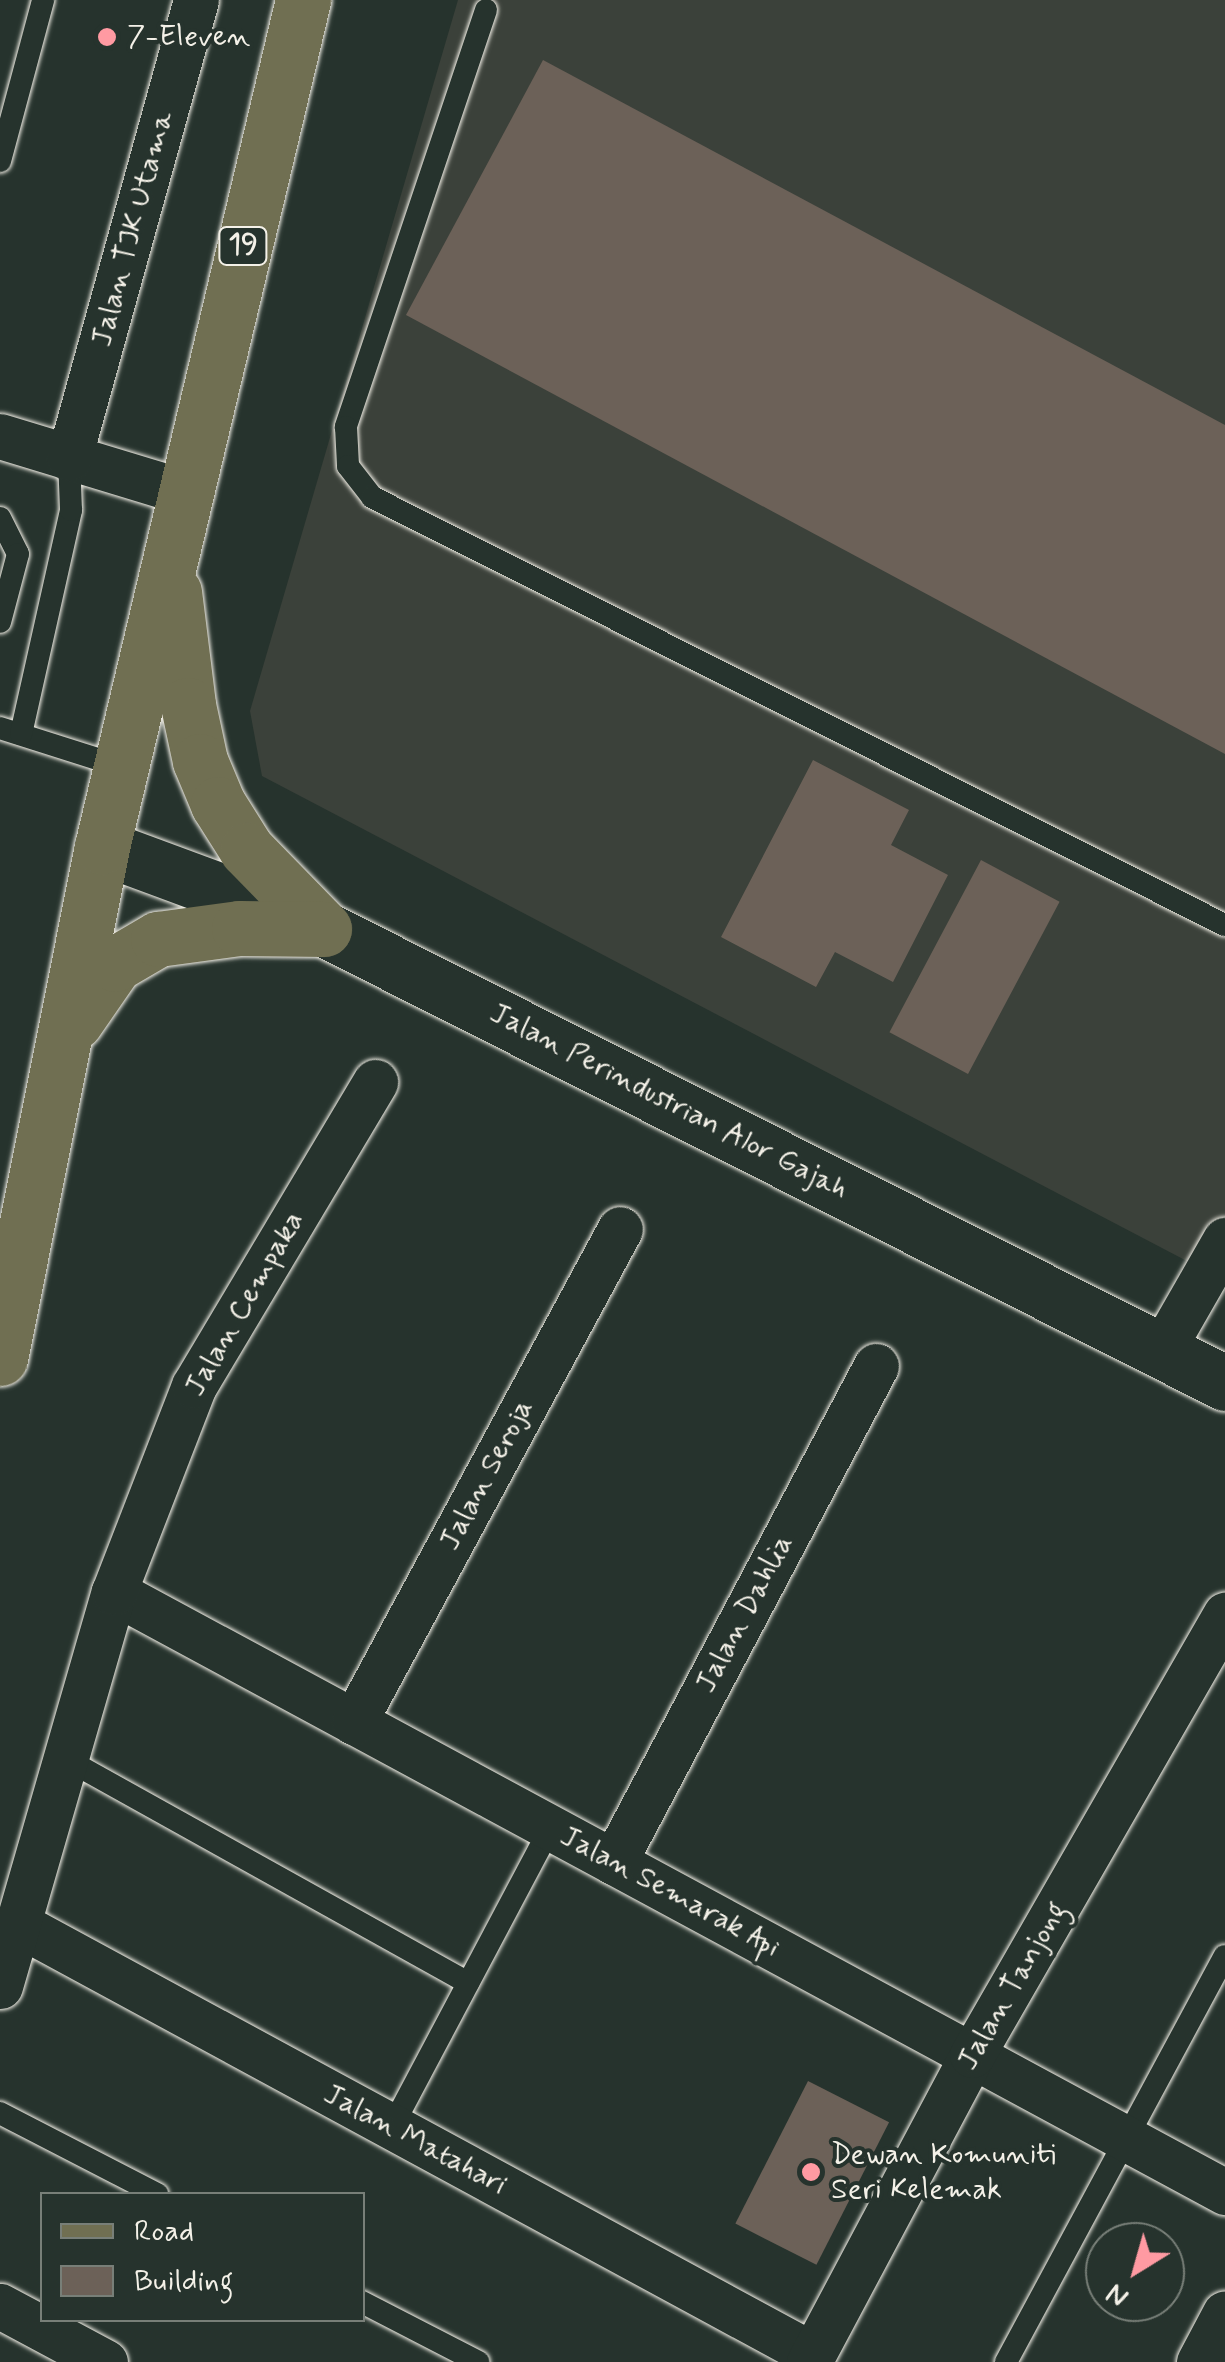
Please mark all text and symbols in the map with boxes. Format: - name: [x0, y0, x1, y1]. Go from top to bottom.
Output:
- place label: 7-Eleven: [127, 19, 250, 55]
- marker: 7-Eleven: [96, 26, 118, 48]
- street label: Jalan TJK Utama: [84, 107, 182, 351]
- road number: 19: [218, 223, 268, 269]
- street label: Jalan Perindustrian Alor Gajah: [482, 995, 856, 1209]
- street label: Jalan Cempaka: [177, 1204, 313, 1404]
- street label: Jalan Seroja: [432, 1393, 542, 1557]
- street label: Jalan Dahlia: [689, 1530, 801, 1698]
- street label: Jalan Semarak Api: [552, 1818, 788, 1966]
- street label: Jalan Tanjong: [952, 1898, 1074, 2074]
- street label: Jalan Matahari: [317, 2077, 513, 2203]
- place label: Dewan Komuniti Seri Kelemak: [831, 2137, 1054, 2208]
- marker: Dewan Komuniti Seri Kelemak: [800, 2161, 822, 2183]
- legend: [40, 2192, 365, 2322]
- text: Road: [134, 2212, 194, 2251]
- north arrow: [1085, 2222, 1185, 2322]
- text: Building: [134, 2262, 233, 2301]
- text: N: [1099, 2274, 1136, 2315]

